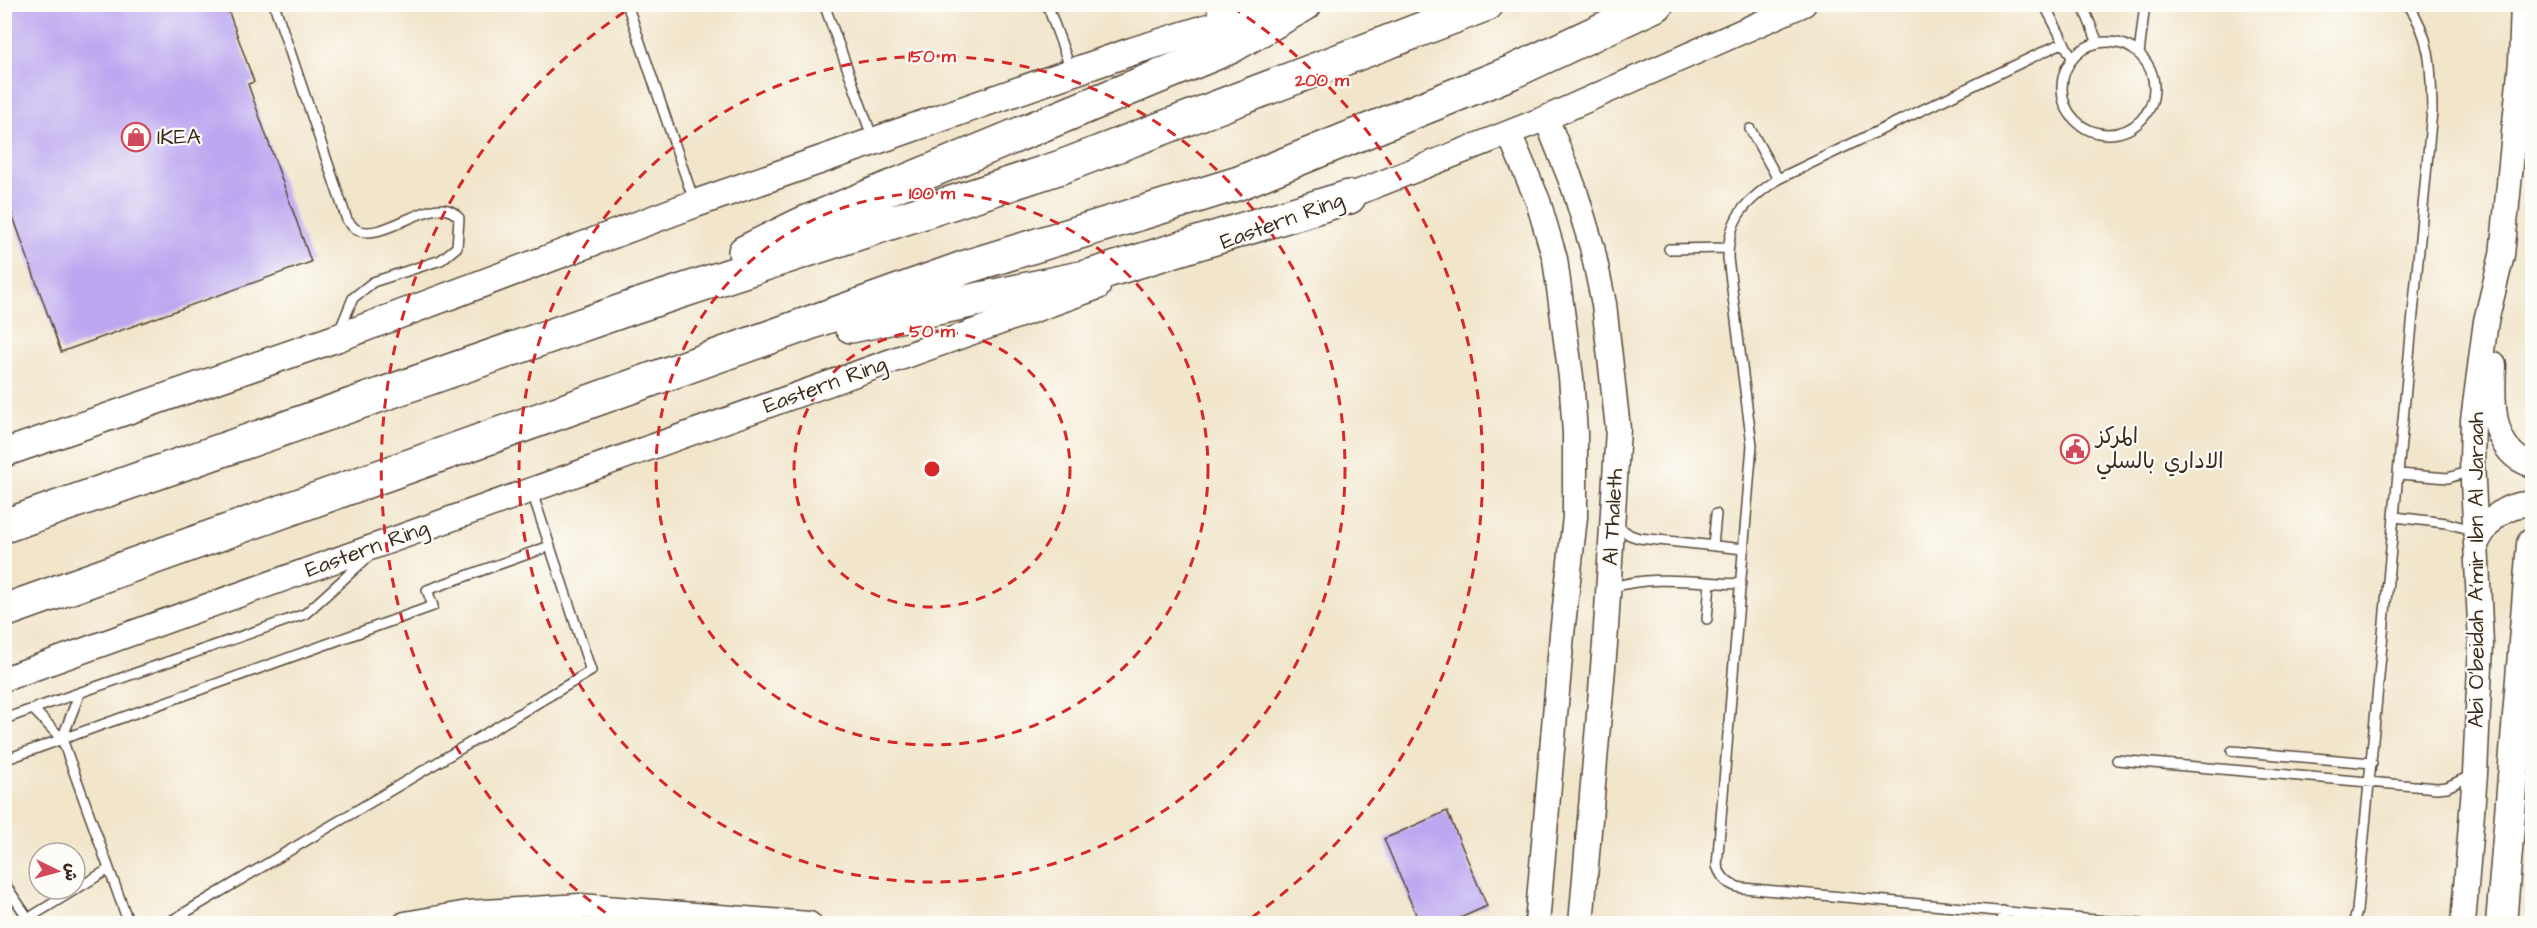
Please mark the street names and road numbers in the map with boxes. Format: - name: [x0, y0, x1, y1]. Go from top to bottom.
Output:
- street label: Eastern Ring: [1216, 184, 1348, 259]
- street label: Eastern Ring: [759, 348, 891, 423]
- street label: Abi O'beidah A'mir Ibn Al Jaraah: [2461, 412, 2492, 728]
- street label: Al Thaleth: [1595, 468, 1631, 566]
- street label: Eastern Ring: [301, 512, 433, 587]

